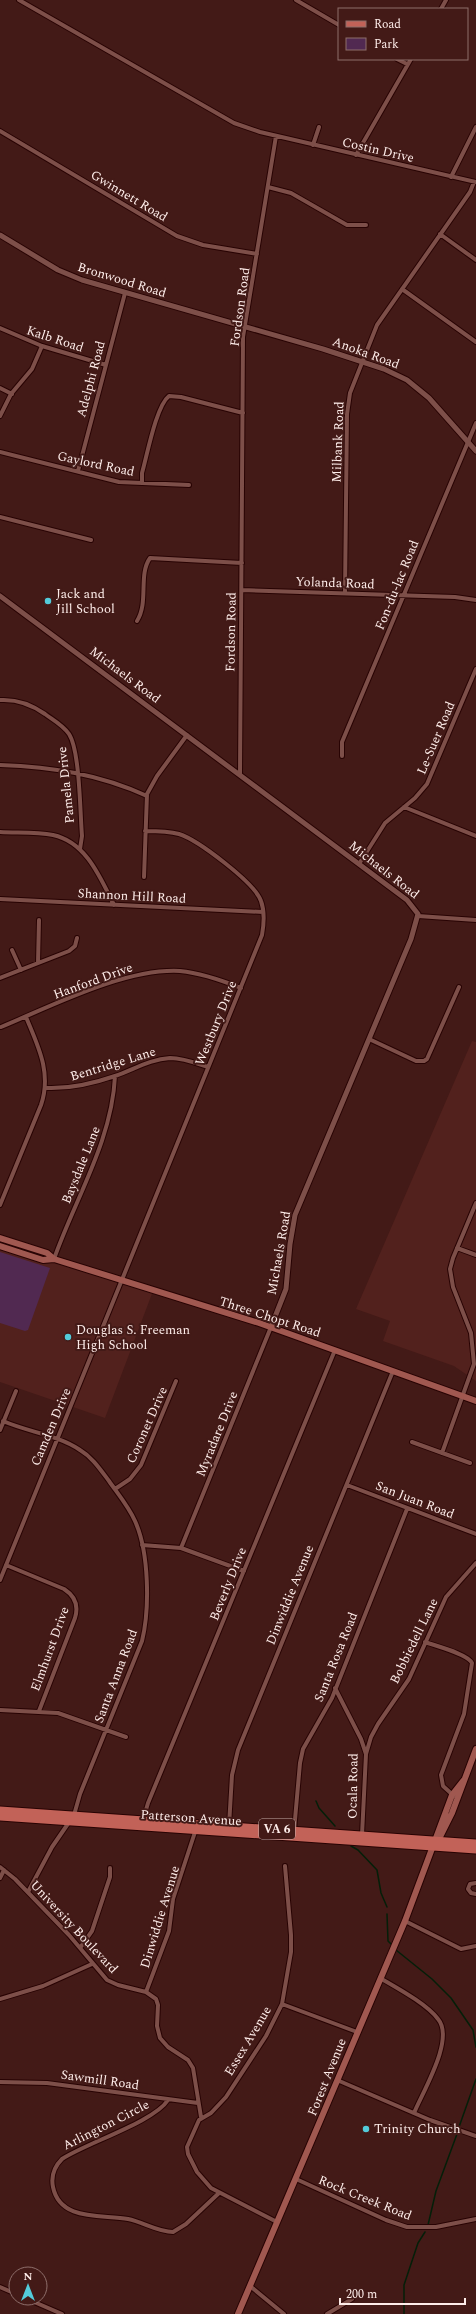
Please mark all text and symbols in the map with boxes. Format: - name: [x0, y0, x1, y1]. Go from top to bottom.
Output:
- legend: [338, 8, 468, 60]
- text: Road: [374, 15, 401, 34]
- text: Park: [374, 35, 399, 54]
- street label: Costin Drive: [340, 132, 416, 168]
- street label: Gwinnett Road: [87, 165, 171, 227]
- street label: Bronwood Road: [75, 257, 169, 303]
- street label: Fordson Road: [225, 266, 255, 348]
- street label: Kalb Road: [24, 320, 86, 358]
- street label: Anoka Road: [330, 332, 402, 374]
- street label: Adelphi Road: [71, 339, 111, 419]
- street label: Milbank Road: [327, 401, 349, 483]
- street label: Gaylord Road: [56, 446, 136, 482]
- street label: Fon-du-lac Road: [370, 537, 424, 633]
- street label: Yolanda Road: [295, 572, 375, 594]
- place label: Jack and Jill School: [56, 584, 115, 619]
- street label: Fordson Road: [220, 592, 242, 672]
- marker: Jack and Jill School: [43, 596, 53, 606]
- street label: Michaels Road: [85, 641, 165, 709]
- street label: Le-Suer Road: [412, 698, 460, 778]
- street label: Pamela Drive: [52, 746, 80, 824]
- street label: Michaels Road: [344, 836, 424, 904]
- street label: Shannon Hill Road: [77, 883, 187, 909]
- street label: Hanford Drive: [50, 957, 136, 1005]
- street label: Westbury Drive: [190, 978, 242, 1068]
- street label: Bentridge Lane: [68, 1041, 158, 1087]
- street label: Baysdale Lane: [56, 1123, 106, 1207]
- street label: Michaels Road: [262, 1209, 296, 1297]
- street label: Three Chopt Road: [217, 1291, 323, 1343]
- place label: Douglas S. Freeman High School: [76, 1320, 190, 1355]
- marker: Douglas S. Freeman High School: [63, 1332, 73, 1342]
- street label: Coronet Drive: [121, 1383, 173, 1467]
- street label: Camden Drive: [26, 1385, 76, 1469]
- street label: Myradare Drive: [191, 1388, 243, 1480]
- street label: San Juan Road: [373, 1476, 457, 1524]
- street label: Dinwiddie Avenue: [261, 1542, 319, 1648]
- street label: Beverly Drive: [204, 1544, 252, 1624]
- street label: Bobbiedell Lane: [385, 1595, 443, 1687]
- street label: Elmhurst Drive: [25, 1604, 75, 1694]
- street label: Santa Rosa Road: [309, 1609, 363, 1705]
- street label: Santa Anna Road: [89, 1626, 143, 1726]
- street label: Ocala Road: [342, 1753, 364, 1819]
- street label: Patterson Avenue: [140, 1804, 242, 1832]
- road number: VA 6: [259, 1819, 295, 1839]
- street label: Dinwiddie Avenue: [135, 1863, 185, 1971]
- street label: University Boulevard: [25, 1876, 123, 1978]
- street label: Essex Avenue: [219, 2002, 277, 2080]
- street label: Forest Avenue: [302, 2035, 352, 2119]
- street label: Sawmill Road: [60, 2065, 140, 2095]
- street label: Arlington Circle: [59, 2095, 153, 2155]
- place label: Trinity Church: [374, 2119, 461, 2139]
- marker: Trinity Church: [361, 2124, 371, 2134]
- street label: Rock Creek Road: [315, 2170, 415, 2226]
- north arrow: [8, 2266, 48, 2306]
- text: N: [24, 2268, 33, 2285]
- scale bar: [340, 2280, 465, 2306]
- text: 200 m: [346, 2285, 377, 2304]

